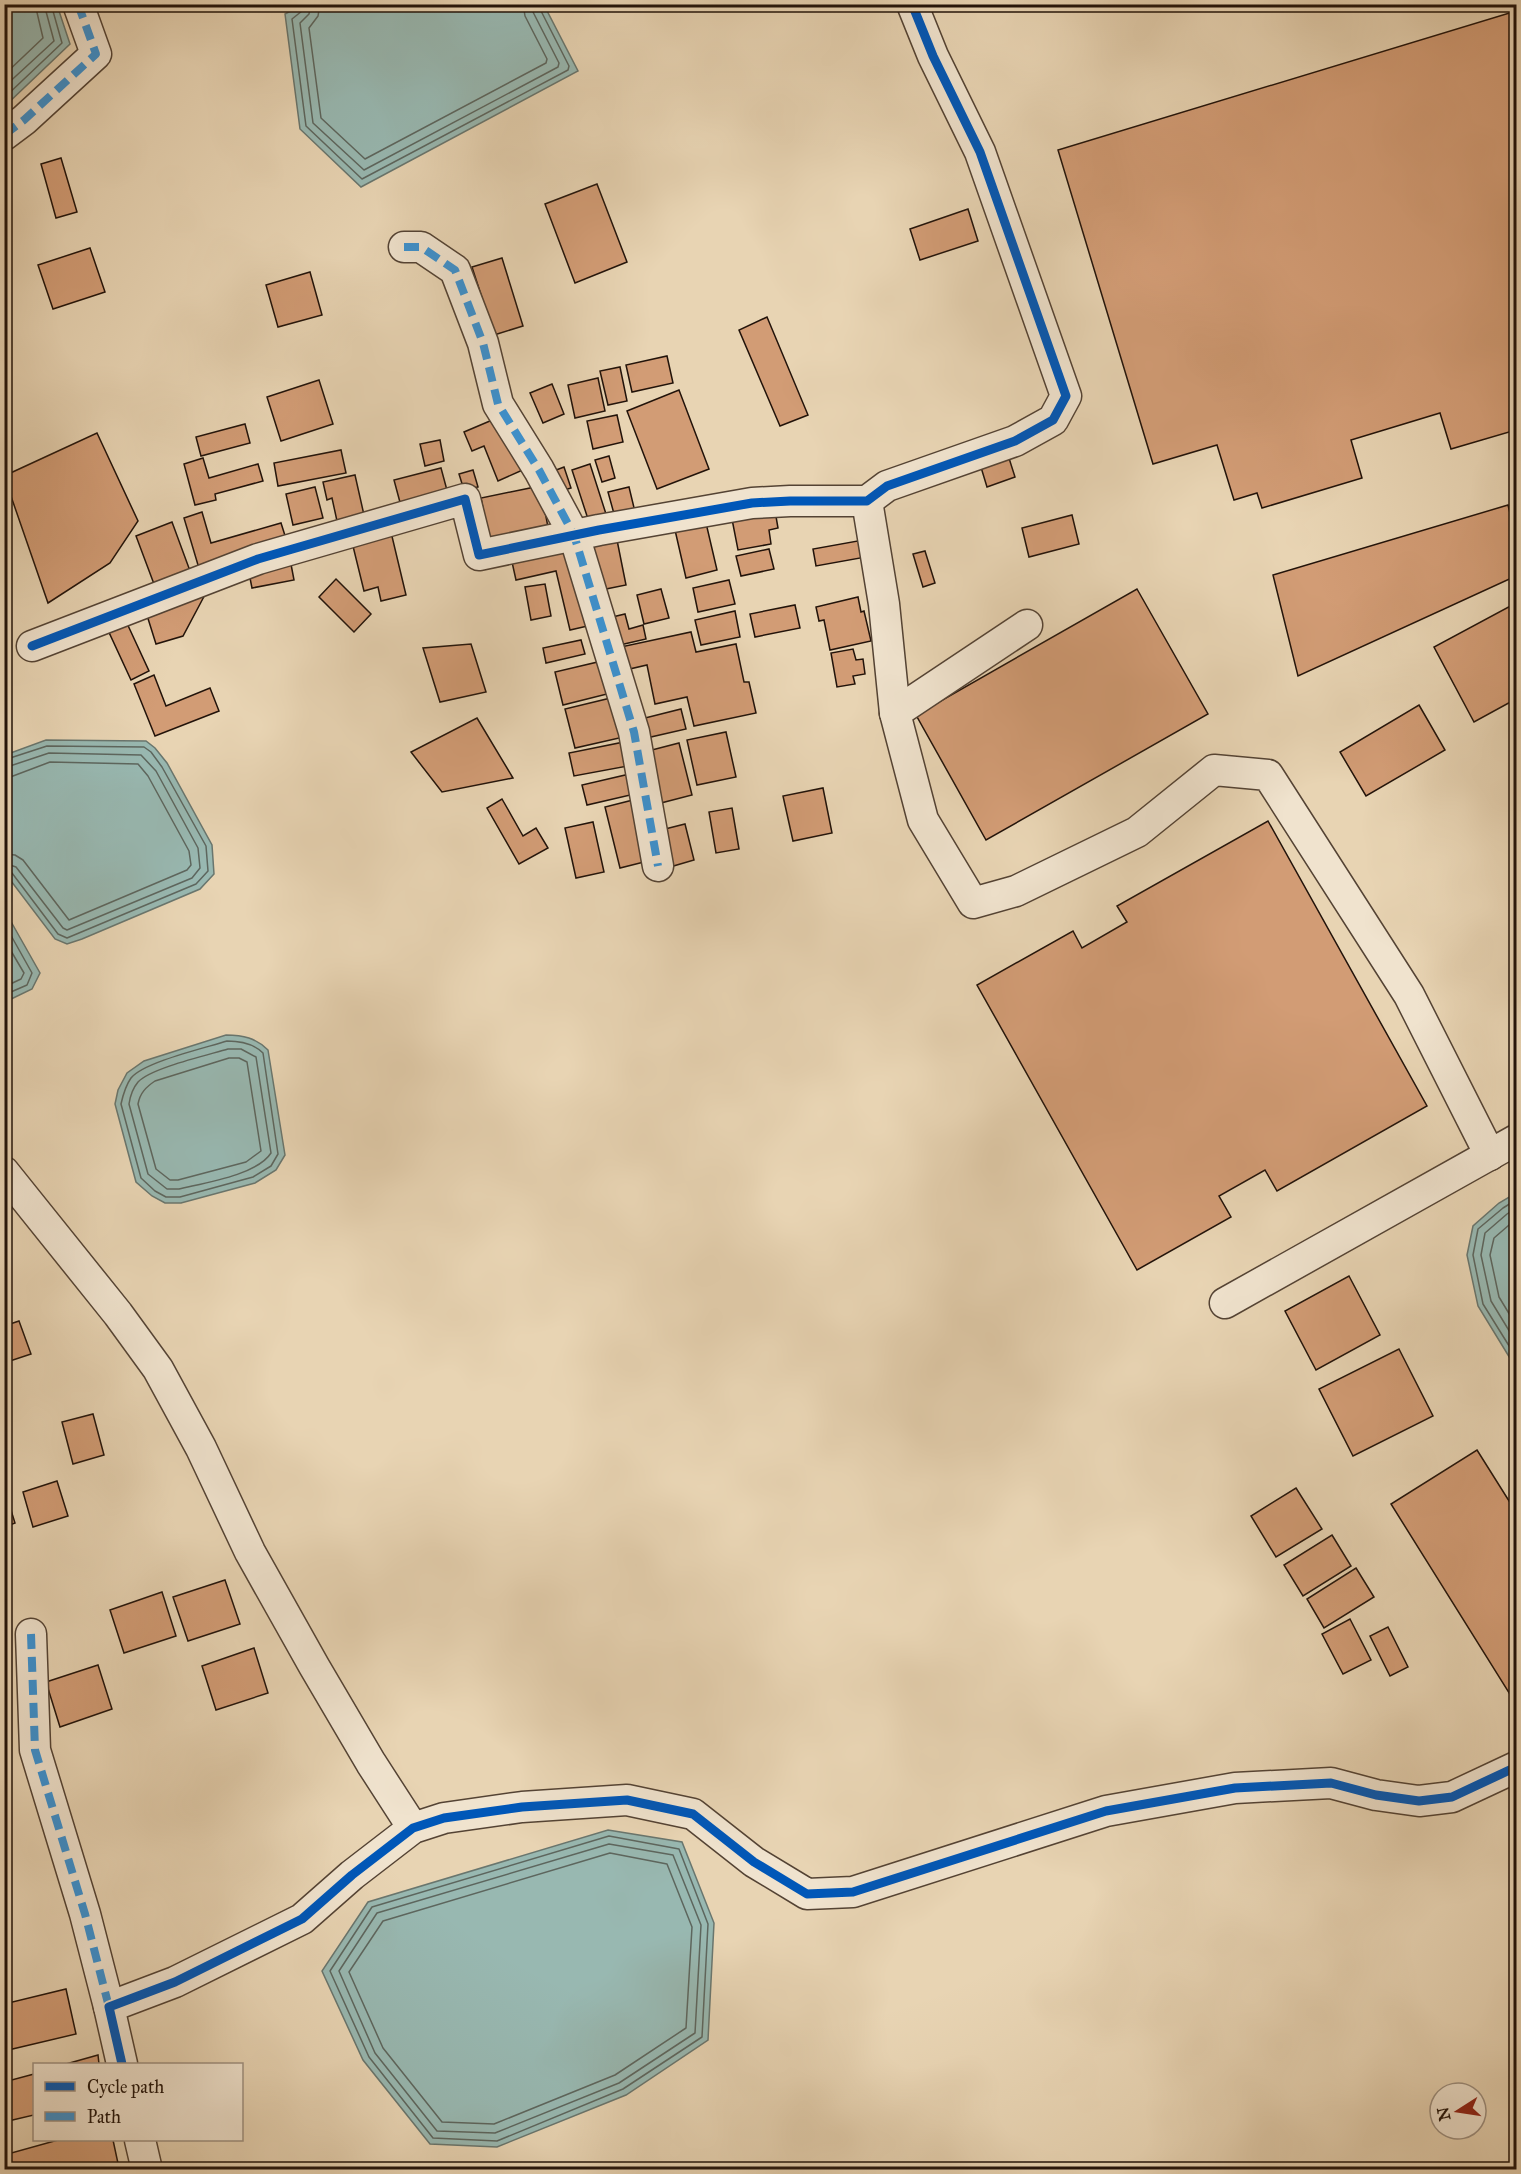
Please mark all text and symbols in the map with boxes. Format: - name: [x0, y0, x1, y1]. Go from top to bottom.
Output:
- legend: [33, 2063, 243, 2141]
- text: Cycle path: [87, 2076, 164, 2098]
- north arrow: [1428, 2081, 1488, 2141]
- text: N: [1433, 2105, 1455, 2123]
- text: Path: [87, 2106, 121, 2128]

